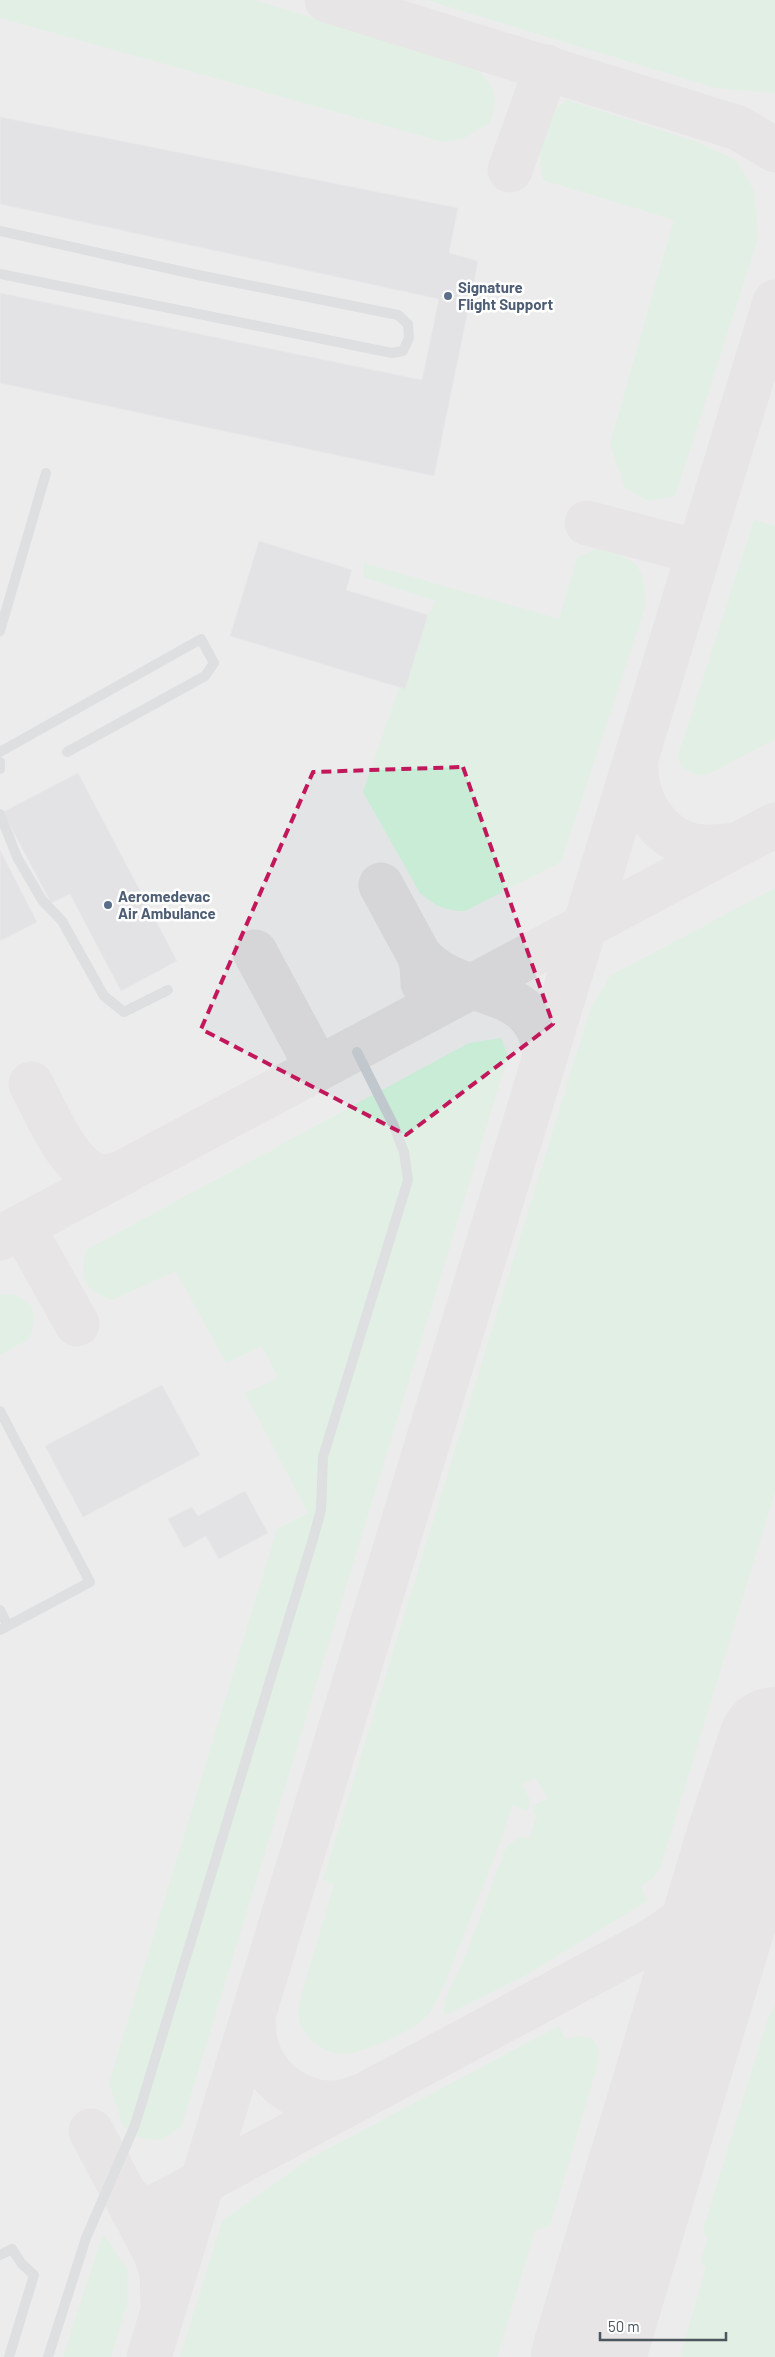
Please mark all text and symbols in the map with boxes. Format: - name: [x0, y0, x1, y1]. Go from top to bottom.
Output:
- place label: Signature Flight Support: [458, 278, 553, 313]
- marker: Signature Flight Support: [442, 290, 454, 302]
- place label: Aeromedevac Air Ambulance: [118, 887, 216, 922]
- marker: Aeromedevac Air Ambulance: [102, 899, 114, 911]
- scale bar: [600, 2310, 726, 2342]
- text: 50 m: [608, 2317, 640, 2335]

